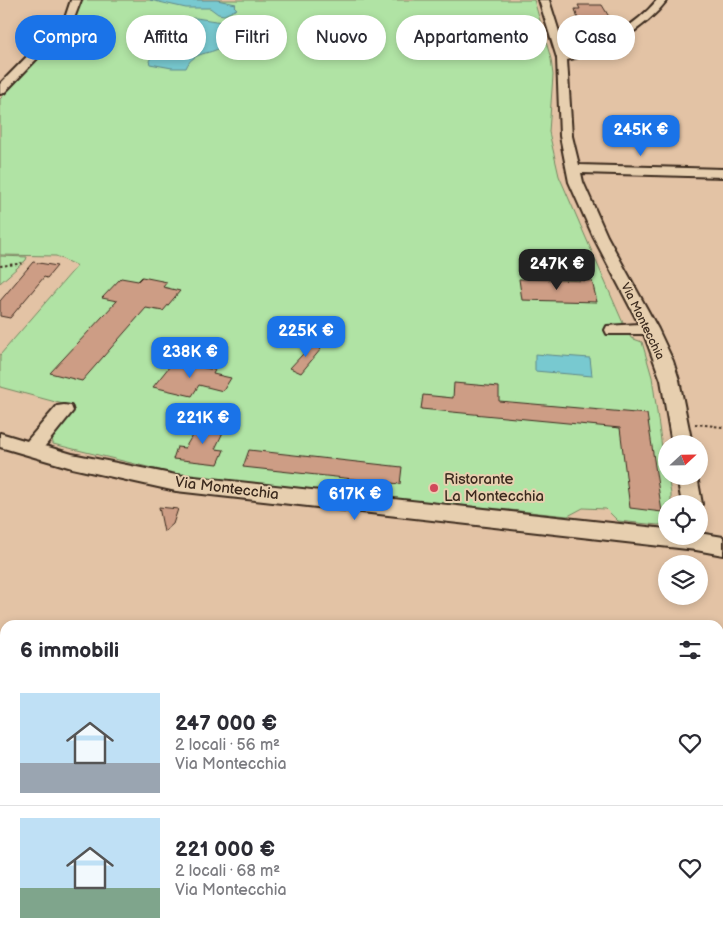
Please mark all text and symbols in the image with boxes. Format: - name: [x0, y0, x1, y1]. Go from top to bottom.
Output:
- chip: Compra: [15, 15, 116, 60]
- chip: Affitta: [126, 15, 206, 60]
- chip: Filtri: [216, 15, 287, 60]
- chip: Nuovo: [297, 15, 386, 60]
- chip: Appartamento: [396, 15, 547, 60]
- chip: Casa: [557, 15, 635, 60]
- pin: 245K €: [600, 114, 682, 157]
- text: 245K €: [614, 121, 668, 140]
- pin: 247K €: [516, 248, 598, 291]
- text: 247K €: [530, 255, 584, 274]
- street label: Via Montecchia: [617, 280, 668, 362]
- pin: 225K €: [265, 316, 347, 358]
- text: 225K €: [278, 322, 334, 341]
- pin: 238K €: [149, 336, 231, 379]
- text: 238K €: [162, 343, 218, 362]
- pin: 221K €: [162, 402, 244, 445]
- text: 221K €: [177, 409, 229, 428]
- north arrow: [658, 435, 708, 485]
- map controls: [658, 435, 708, 605]
- place label: Ristorante La Montecchia: [444, 470, 544, 506]
- street label: Via Montecchia: [174, 473, 280, 504]
- pin: 617K €: [314, 478, 396, 521]
- marker: Ristorante La Montecchia: [428, 482, 440, 494]
- text: 617K €: [329, 485, 381, 504]
- button: locate: [658, 495, 708, 545]
- button: layers: [658, 555, 708, 605]
- icon: filters: [676, 636, 704, 664]
- text: 6 immobili: [20, 638, 119, 663]
- text: 247 000 €: [175, 711, 277, 736]
- icon: home: [60, 713, 120, 773]
- icon: heart: [676, 729, 704, 757]
- text: 2 locali · 56 m²: [175, 736, 280, 755]
- text: Via Montecchia: [175, 755, 287, 774]
- text: 221 000 €: [175, 837, 275, 862]
- icon: home: [60, 838, 120, 898]
- icon: heart: [676, 854, 704, 882]
- text: 2 locali · 68 m²: [175, 862, 280, 881]
- text: Via Montecchia: [175, 881, 287, 900]

